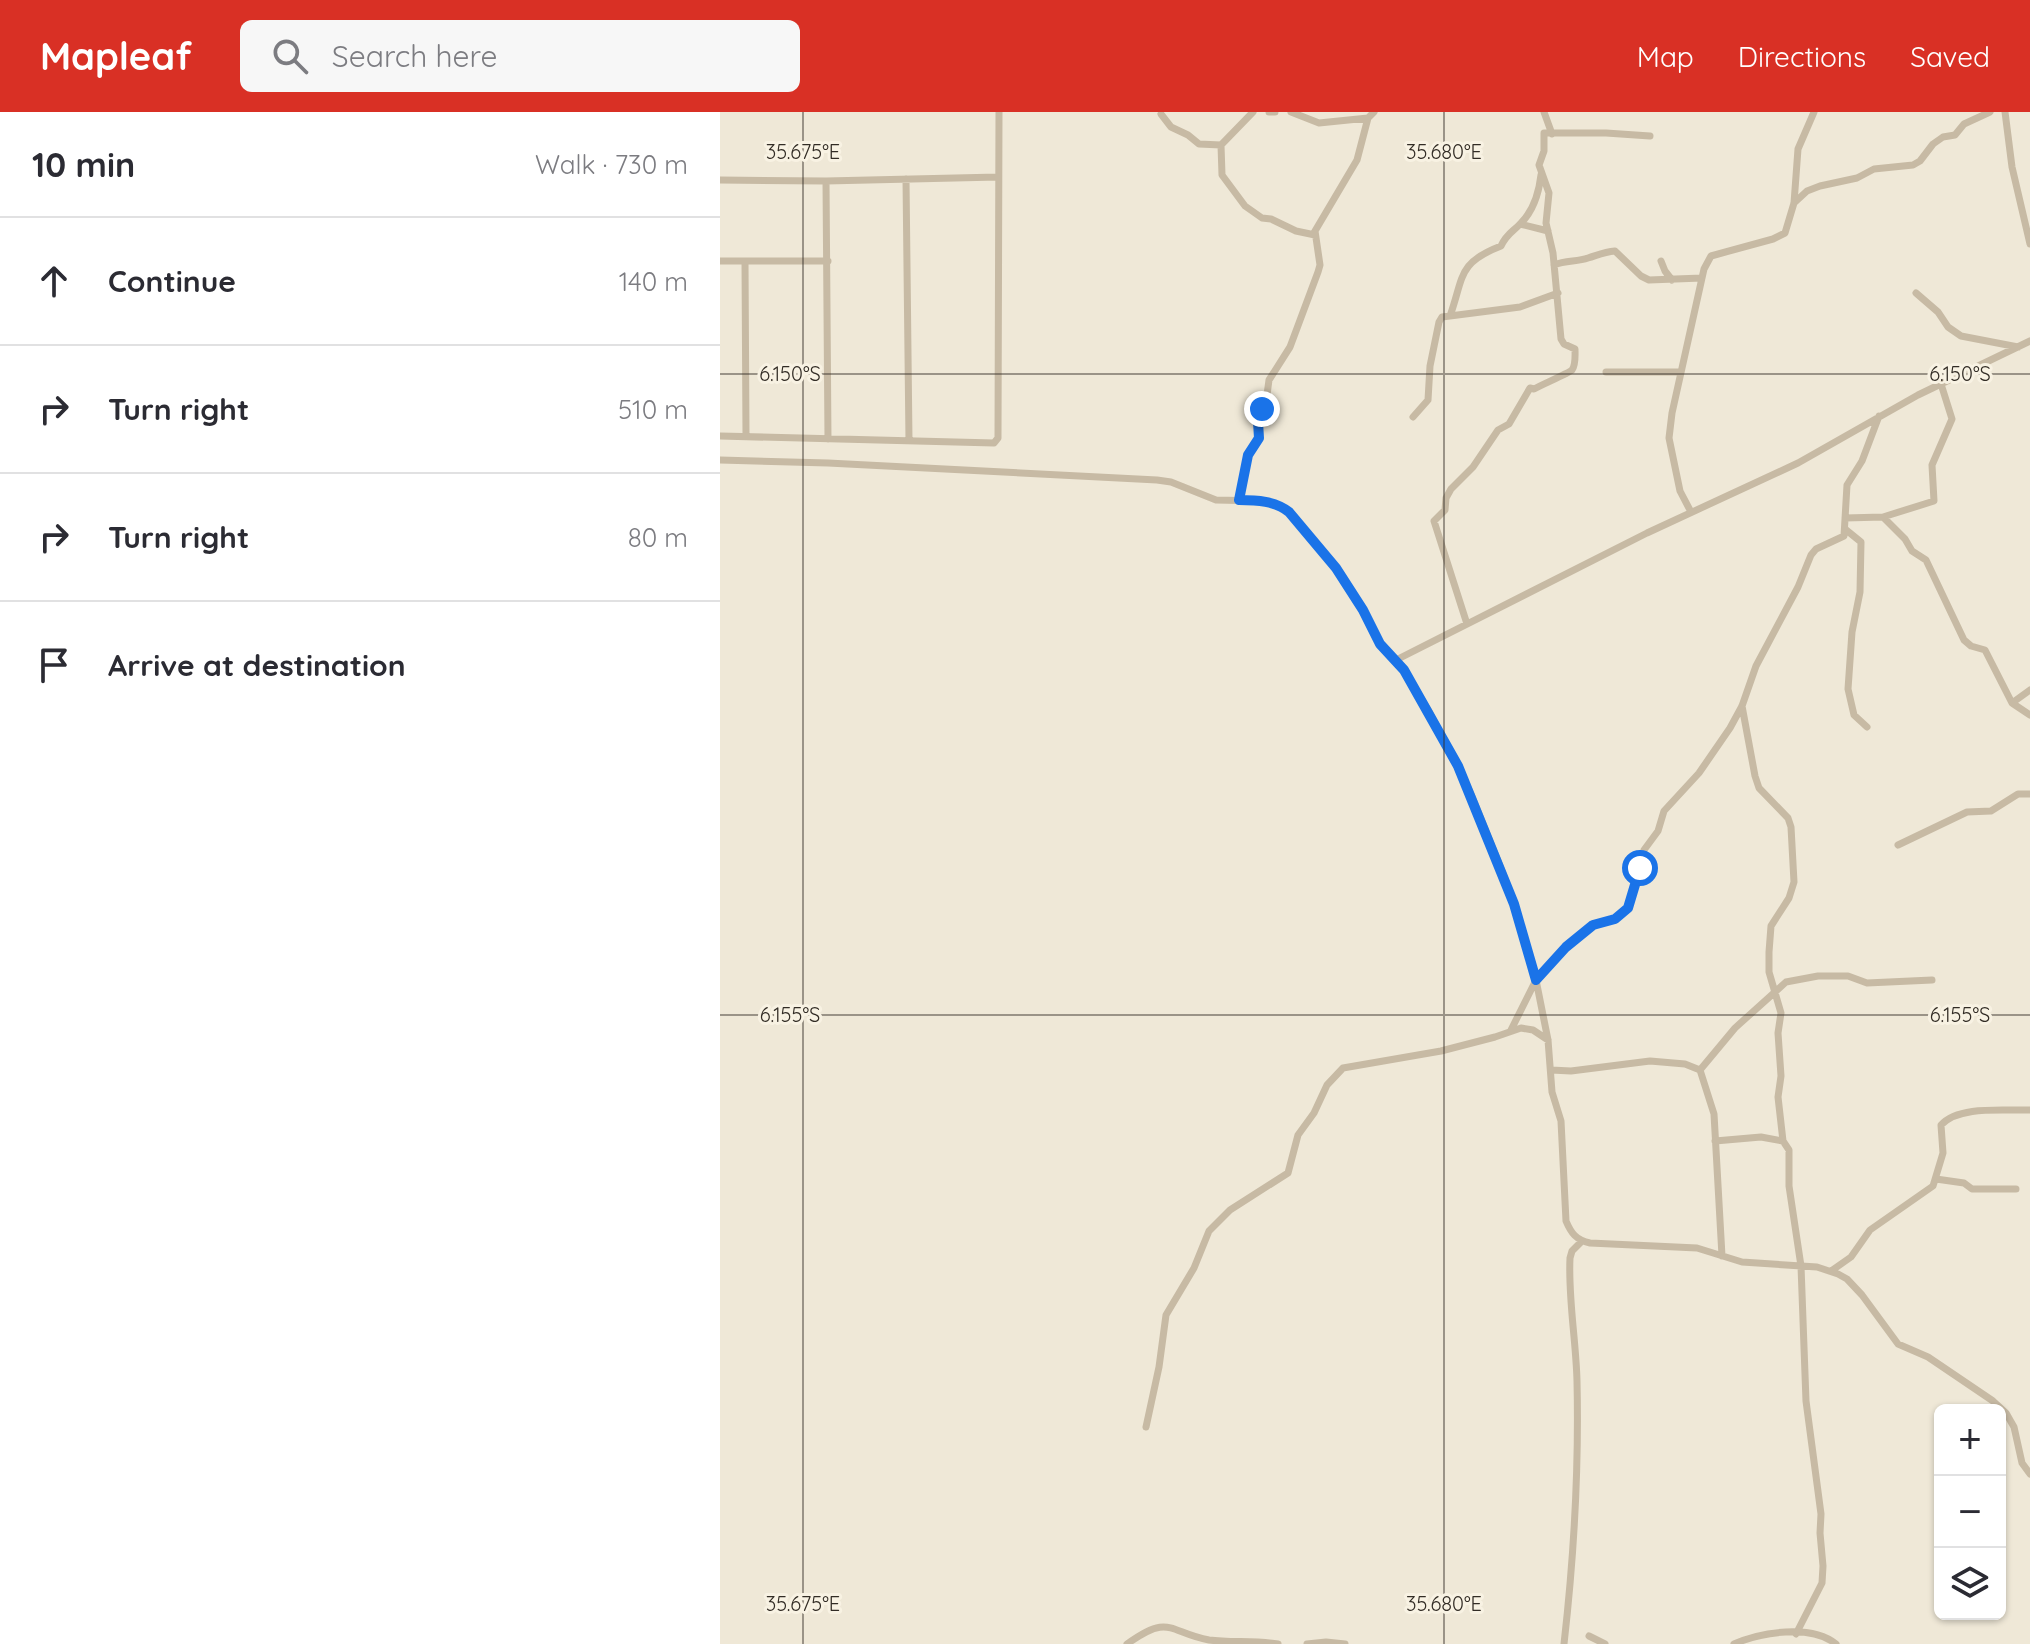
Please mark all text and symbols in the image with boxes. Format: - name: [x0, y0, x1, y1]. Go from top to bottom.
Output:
- search box: [240, 20, 800, 92]
- text: Mapleaf: [40, 32, 192, 80]
- icon: search: [268, 34, 312, 78]
- text: Search here: [332, 37, 497, 75]
- text: Map: [1637, 39, 1694, 74]
- text: Directions: [1738, 39, 1866, 74]
- text: Saved: [1910, 39, 1990, 74]
- text: 35.675°E: [766, 139, 840, 164]
- text: 35.680°E: [1406, 139, 1482, 164]
- text: 10 min: [32, 143, 135, 186]
- text: Walk · 730 m: [535, 148, 688, 181]
- icon: ahead: [32, 259, 76, 303]
- text: Continue: [108, 262, 236, 300]
- text: 140 m: [619, 265, 688, 298]
- text: 6.150°S: [759, 361, 821, 386]
- text: 6.150°S: [1929, 361, 1991, 386]
- icon: right: [32, 387, 76, 431]
- text: Turn right: [108, 390, 249, 428]
- route end: [1244, 391, 1280, 427]
- text: 510 m: [618, 393, 688, 426]
- icon: right: [32, 515, 76, 559]
- text: Turn right: [108, 518, 249, 556]
- text: 80 m: [628, 521, 688, 554]
- icon: arrive: [32, 643, 76, 687]
- text: Arrive at destination: [108, 646, 406, 684]
- route start: [1622, 850, 1658, 886]
- text: 6.155°S: [760, 1002, 820, 1027]
- text: 6.155°S: [1930, 1002, 1990, 1027]
- map controls: [1934, 1404, 2006, 1620]
- button: +: [1934, 1404, 2006, 1476]
- button: −: [1934, 1476, 2006, 1548]
- button: layers: [1934, 1548, 2006, 1620]
- text: 35.675°E: [766, 1591, 840, 1616]
- text: 35.680°E: [1406, 1591, 1482, 1616]

